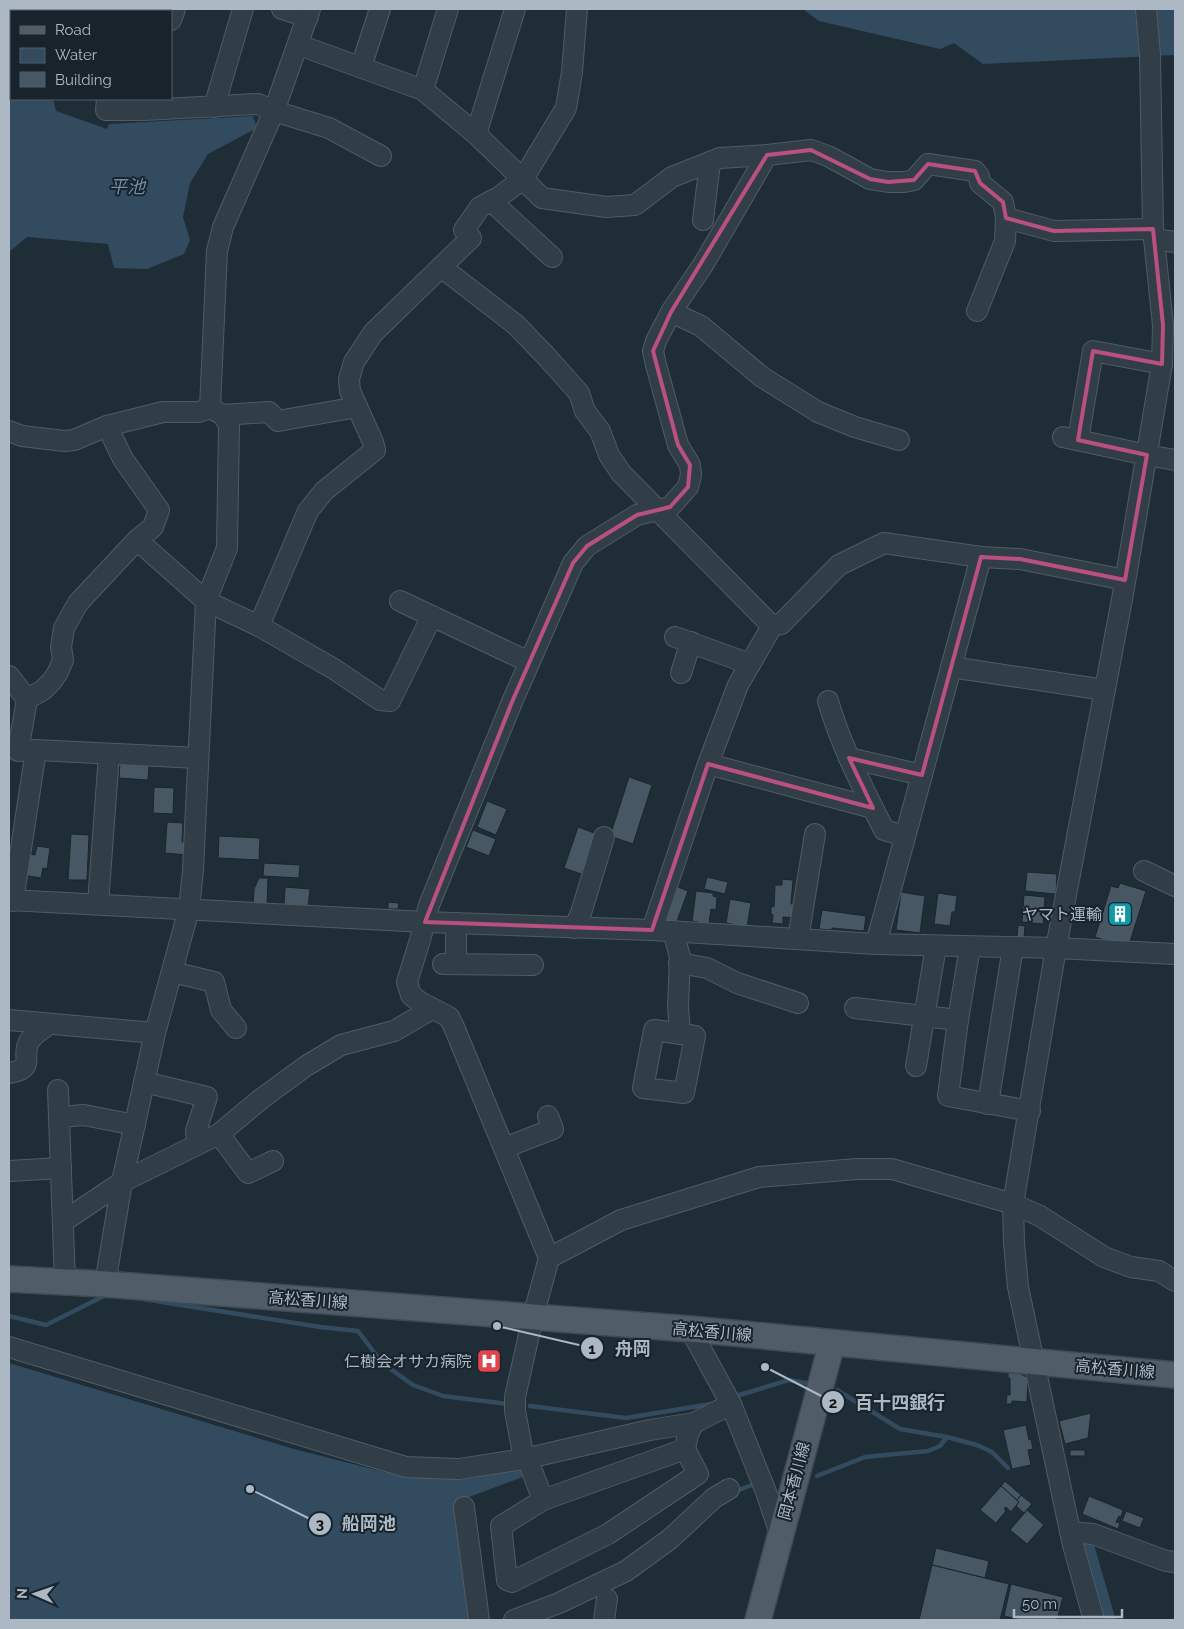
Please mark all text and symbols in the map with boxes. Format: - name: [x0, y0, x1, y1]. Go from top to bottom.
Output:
- legend: [10, 10, 172, 100]
- text: Road: [55, 21, 91, 39]
- text: Water: [55, 46, 98, 64]
- text: Building: [55, 71, 112, 89]
- water label: 平池: [109, 176, 147, 197]
- building icon: ヤマト運輸: [1107, 901, 1133, 927]
- place label: ヤマト運輸: [1022, 905, 1102, 924]
- street label: 高松香川線: [267, 1288, 349, 1312]
- street label: 高松香川線: [671, 1319, 753, 1345]
- callout: 舟岡: [580, 1332, 661, 1365]
- text: 舟岡: [615, 1338, 651, 1359]
- text: 1: [588, 1340, 596, 1358]
- hospital icon: 仁樹会オサカ病院: [476, 1348, 502, 1374]
- place label: 仁樹会オサカ病院: [344, 1352, 472, 1371]
- street label: 高松香川線: [1074, 1356, 1156, 1382]
- callout: 百十四銀行: [820, 1386, 955, 1419]
- text: 百十四銀行: [855, 1392, 945, 1413]
- text: 2: [829, 1394, 837, 1412]
- street label: 岡本香川線: [774, 1440, 814, 1522]
- callout: 船岡池: [307, 1507, 406, 1540]
- text: 船岡池: [342, 1513, 396, 1534]
- text: 3: [316, 1515, 324, 1533]
- north arrow: [10, 1569, 60, 1619]
- scale bar: [1014, 1586, 1122, 1618]
- text: N: [14, 1588, 30, 1599]
- text: 50 m: [1022, 1595, 1057, 1613]

